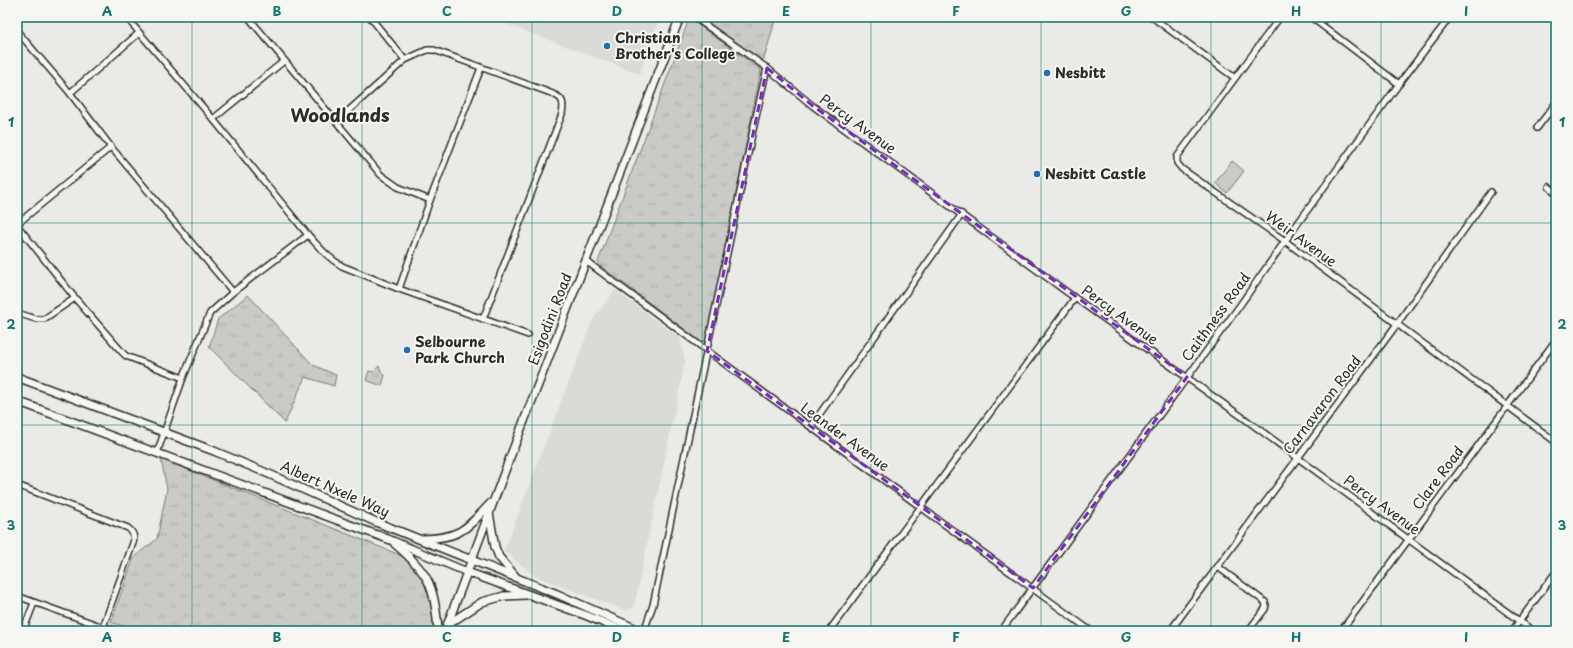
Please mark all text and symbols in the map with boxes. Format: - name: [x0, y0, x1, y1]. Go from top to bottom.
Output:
- text: A: [102, 1, 112, 20]
- text: B: [273, 1, 282, 20]
- text: C: [442, 1, 452, 20]
- text: D: [612, 1, 622, 20]
- text: E: [782, 1, 790, 20]
- text: F: [952, 1, 960, 20]
- text: G: [1121, 1, 1131, 20]
- text: H: [1291, 1, 1301, 20]
- text: I: [1464, 1, 1468, 20]
- place label: Christian Brother's College: [615, 27, 735, 64]
- marker: Christian Brother's College: [602, 41, 612, 51]
- place label: Nesbitt: [1055, 62, 1106, 83]
- marker: Nesbitt: [1042, 68, 1052, 78]
- street label: Percy Avenue: [816, 89, 901, 159]
- district label: Woodlands: [290, 101, 390, 128]
- text: 1: [8, 112, 14, 131]
- text: 1: [1559, 112, 1565, 131]
- place label: Nesbitt Castle: [1045, 163, 1146, 184]
- marker: Nesbitt Castle: [1032, 169, 1042, 179]
- street label: Weir Avenue: [1261, 206, 1342, 272]
- street label: Caithness Road: [1176, 268, 1255, 366]
- street label: Esigodini Road: [522, 270, 577, 368]
- street label: Percy Avenue: [1078, 280, 1163, 350]
- text: 2: [6, 314, 16, 333]
- text: 2: [1557, 314, 1567, 333]
- place label: Selbourne Park Church: [415, 331, 505, 368]
- marker: Selbourne Park Church: [402, 345, 412, 355]
- street label: Carnavaron Road: [1277, 351, 1366, 459]
- street label: Leander Avenue: [796, 397, 894, 476]
- street label: Clare Road: [1407, 441, 1469, 514]
- street label: Albert Nxele Way: [277, 455, 393, 522]
- street label: Percy Avenue: [1340, 470, 1425, 540]
- text: 3: [7, 515, 16, 534]
- text: 3: [1558, 515, 1567, 534]
- text: A: [102, 627, 112, 646]
- text: B: [273, 627, 282, 646]
- text: C: [442, 627, 452, 646]
- text: D: [612, 627, 622, 646]
- text: E: [782, 627, 790, 646]
- text: F: [952, 627, 960, 646]
- text: G: [1121, 627, 1131, 646]
- text: H: [1291, 627, 1301, 646]
- text: I: [1464, 627, 1468, 646]

